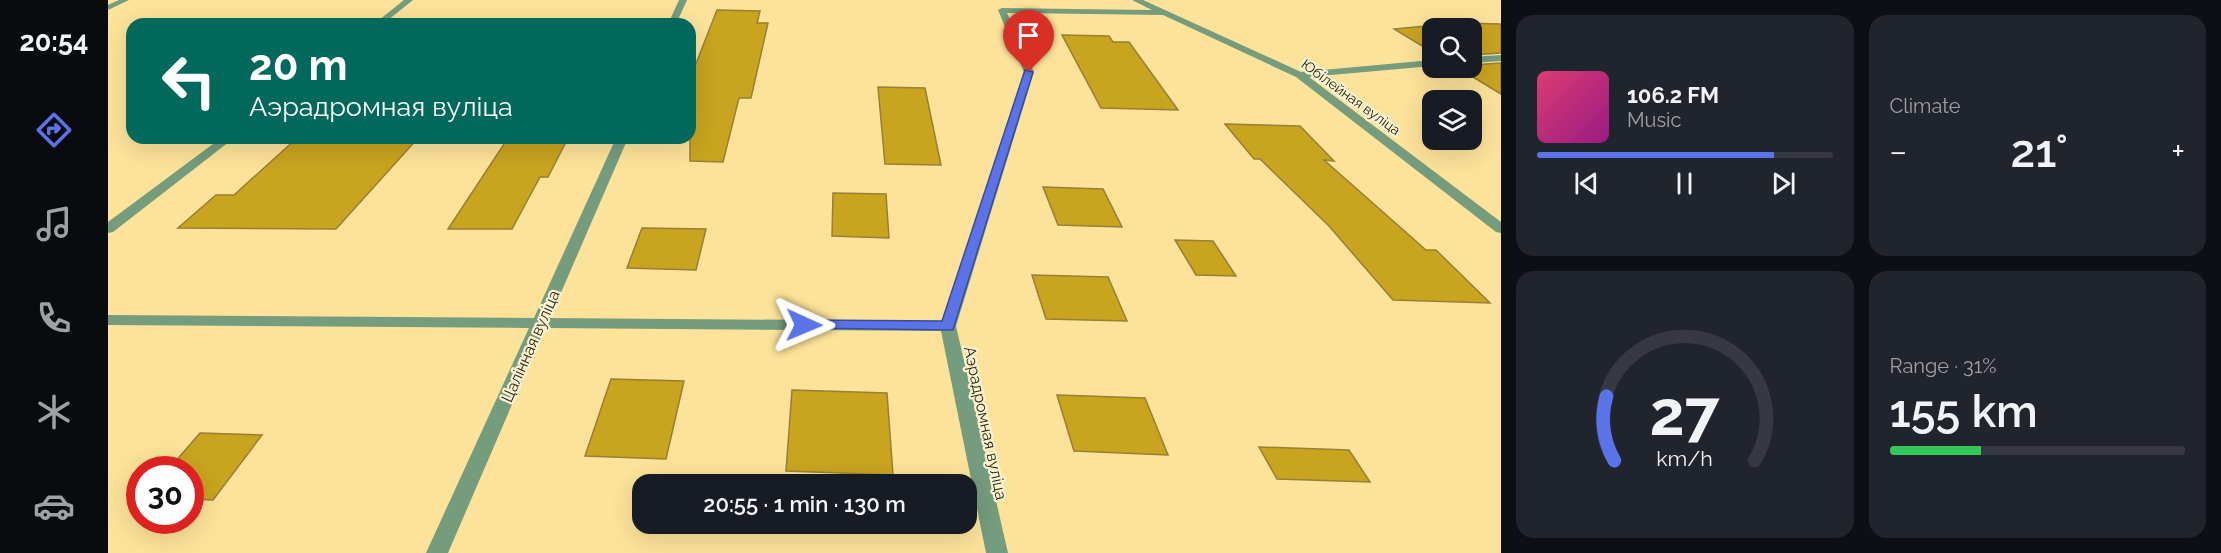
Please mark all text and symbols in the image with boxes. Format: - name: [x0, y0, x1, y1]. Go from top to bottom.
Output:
- pin: [1003, 10, 1054, 72]
- map controls: [1422, 18, 1482, 150]
- button: search: [1422, 18, 1482, 78]
- icon: arrive: [1012, 19, 1045, 52]
- text: 20:54: [20, 26, 88, 57]
- text: 20 m: [249, 41, 348, 90]
- icon: left: [150, 42, 228, 120]
- street label: Юбілейная вуліца: [1298, 56, 1404, 138]
- text: 106.2 FM: [1627, 82, 1719, 108]
- button: layers: [1422, 90, 1482, 150]
- text: Аэрадромная вуліца: [249, 91, 513, 122]
- text: Climate: [1890, 94, 1961, 118]
- text: Music: [1627, 108, 1681, 132]
- icon: directions: [33, 109, 75, 151]
- text: 21°: [2011, 125, 2068, 178]
- text: −: [1890, 132, 1907, 171]
- text: +: [2171, 132, 2185, 171]
- icon: previous: [1570, 167, 1603, 200]
- icon: pause: [1668, 167, 1701, 200]
- icon: next: [1767, 167, 1800, 200]
- icon: music: [33, 203, 75, 245]
- street label: Цалінная вуліца: [497, 287, 564, 405]
- position arrow: [772, 293, 836, 357]
- icon: phone: [33, 297, 75, 339]
- street label: Аэрадромная вуліца: [960, 345, 1011, 502]
- text: Range · 31%: [1890, 354, 1997, 378]
- text: 27: [1650, 376, 1721, 450]
- text: 155 km: [1890, 385, 2038, 438]
- icon: climate: [33, 391, 75, 433]
- text: km/h: [1656, 447, 1713, 472]
- speed limit sign: 30: [126, 456, 204, 534]
- icon: car: [33, 485, 75, 527]
- text: 20:55 · 1 min · 130 m: [703, 491, 906, 517]

